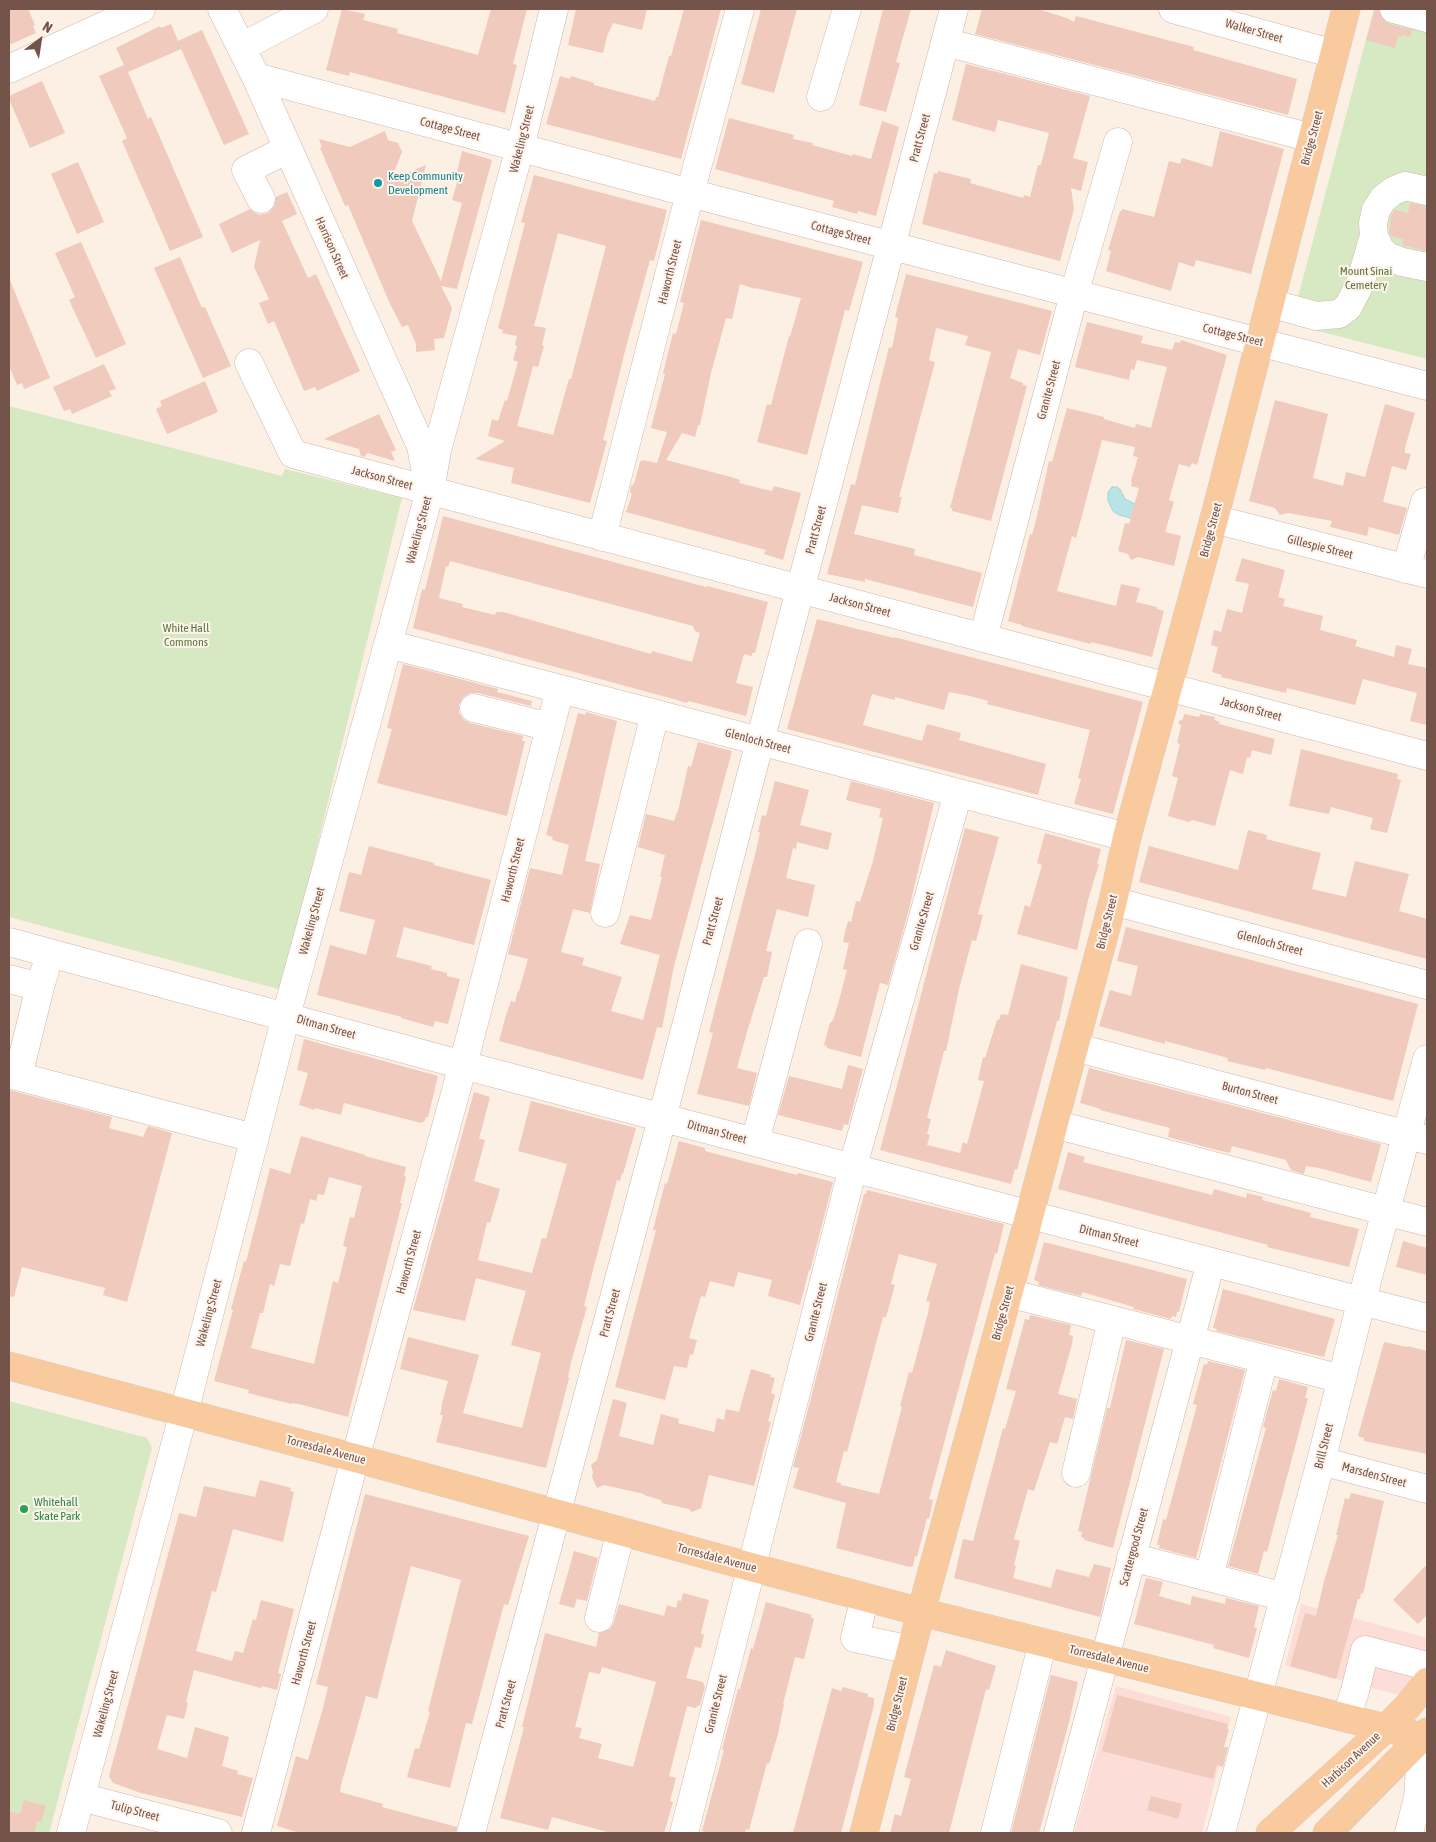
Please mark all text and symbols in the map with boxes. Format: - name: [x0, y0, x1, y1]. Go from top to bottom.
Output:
- north arrow: [15, 15, 65, 65]
- street label: Walker Street: [1224, 16, 1284, 46]
- text: N: [40, 18, 55, 36]
- street label: Wakeling Street: [507, 104, 537, 174]
- street label: Bridge Street: [1298, 109, 1326, 167]
- street label: Pratt Street: [907, 112, 933, 164]
- street label: Cottage Street: [418, 114, 482, 144]
- place label: Keep Community Development: [388, 169, 463, 197]
- marker: Keep Community Development: [372, 177, 384, 189]
- street label: Harrison Street: [312, 215, 352, 281]
- street label: Cottage Street: [809, 218, 873, 248]
- street label: Haworth Street: [655, 238, 685, 306]
- park label: Mount Sinai Cemetery: [1340, 264, 1392, 292]
- street label: Cottage Street: [1201, 321, 1265, 349]
- street label: Granite Street: [1034, 359, 1064, 421]
- street label: Jackson Street: [350, 463, 414, 493]
- street label: Wakeling Street: [403, 495, 435, 565]
- street label: Bridge Street: [1197, 501, 1225, 559]
- street label: Pratt Street: [803, 504, 829, 556]
- street label: Gillespie Street: [1286, 532, 1354, 562]
- street label: Jackson Street: [828, 590, 892, 620]
- park label: White Hall Commons: [163, 621, 209, 649]
- street label: Jackson Street: [1219, 694, 1283, 724]
- street label: Glenloch Street: [723, 725, 793, 757]
- street label: Haworth Street: [498, 836, 528, 904]
- street label: Wakeling Street: [296, 886, 328, 956]
- street label: Granite Street: [907, 890, 937, 952]
- street label: Bridge Street: [1093, 893, 1121, 951]
- street label: Pratt Street: [700, 895, 726, 947]
- street label: Glenloch Street: [1235, 927, 1305, 959]
- street label: Ditman Street: [295, 1012, 357, 1042]
- street label: Burton Street: [1220, 1079, 1280, 1107]
- street label: Ditman Street: [686, 1117, 748, 1147]
- street label: Ditman Street: [1078, 1222, 1140, 1250]
- street label: Haworth Street: [394, 1228, 424, 1296]
- street label: Wakeling Street: [193, 1278, 225, 1348]
- street label: Granite Street: [802, 1281, 830, 1343]
- street label: Bridge Street: [989, 1284, 1017, 1342]
- street label: Pratt Street: [597, 1287, 623, 1339]
- street label: Brill Street: [1311, 1422, 1337, 1470]
- street label: Torresdale Avenue: [285, 1432, 367, 1468]
- street label: Marsden Street: [1340, 1459, 1408, 1491]
- place label: Whitehall Skate Park: [34, 1495, 80, 1523]
- marker: Whitehall Skate Park: [18, 1503, 30, 1515]
- street label: Scattergood Street: [1117, 1506, 1151, 1588]
- street label: Torresdale Avenue: [676, 1540, 758, 1576]
- street label: Haworth Street: [289, 1619, 319, 1687]
- street label: Torresdale Avenue: [1068, 1642, 1150, 1676]
- street label: Wakeling Street: [90, 1669, 122, 1739]
- street label: Granite Street: [702, 1673, 730, 1735]
- street label: Bridge Street: [883, 1675, 911, 1733]
- street label: Pratt Street: [493, 1678, 519, 1730]
- street label: Harbison Avenue: [1319, 1729, 1383, 1791]
- street label: Tulip Street: [109, 1798, 161, 1824]

